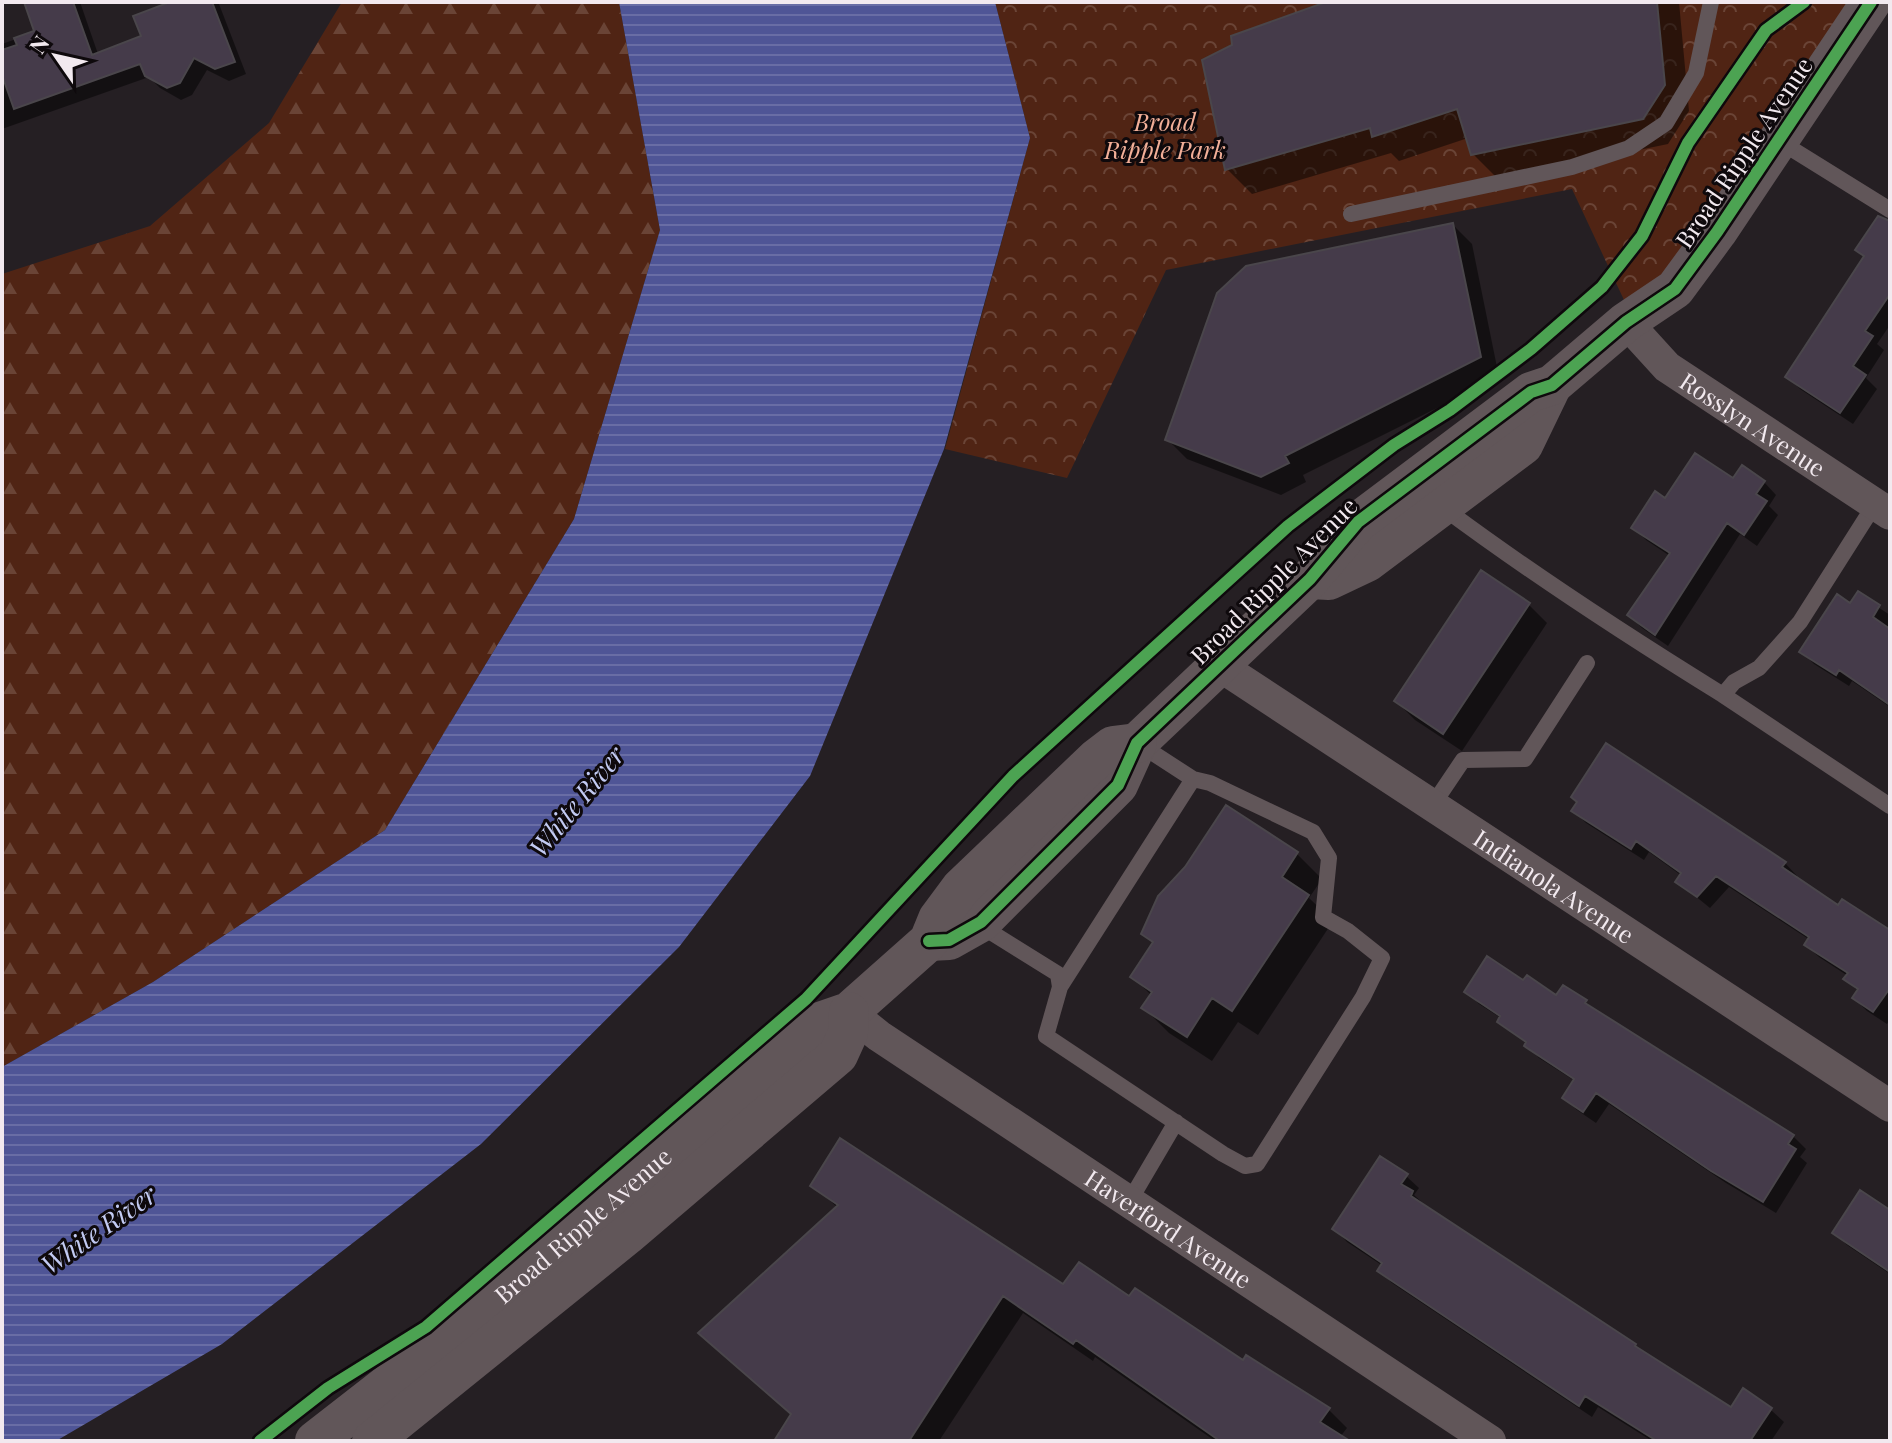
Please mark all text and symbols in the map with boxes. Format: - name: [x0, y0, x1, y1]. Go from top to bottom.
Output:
- north arrow: [16, 16, 96, 96]
- text: N: [22, 29, 56, 59]
- street label: Broad Ripple Avenue: [1667, 50, 1819, 254]
- park label: Broad Ripple Park: [1103, 105, 1226, 165]
- street label: Rosslyn Avenue: [1674, 364, 1832, 483]
- street label: Broad Ripple Avenue: [1183, 490, 1363, 670]
- water label: White River: [521, 738, 632, 864]
- street label: Indianola Avenue: [1468, 821, 1641, 950]
- street label: Broad Ripple Avenue: [487, 1140, 678, 1310]
- street label: Haverford Avenue: [1079, 1161, 1258, 1295]
- water label: White River: [34, 1176, 163, 1281]

